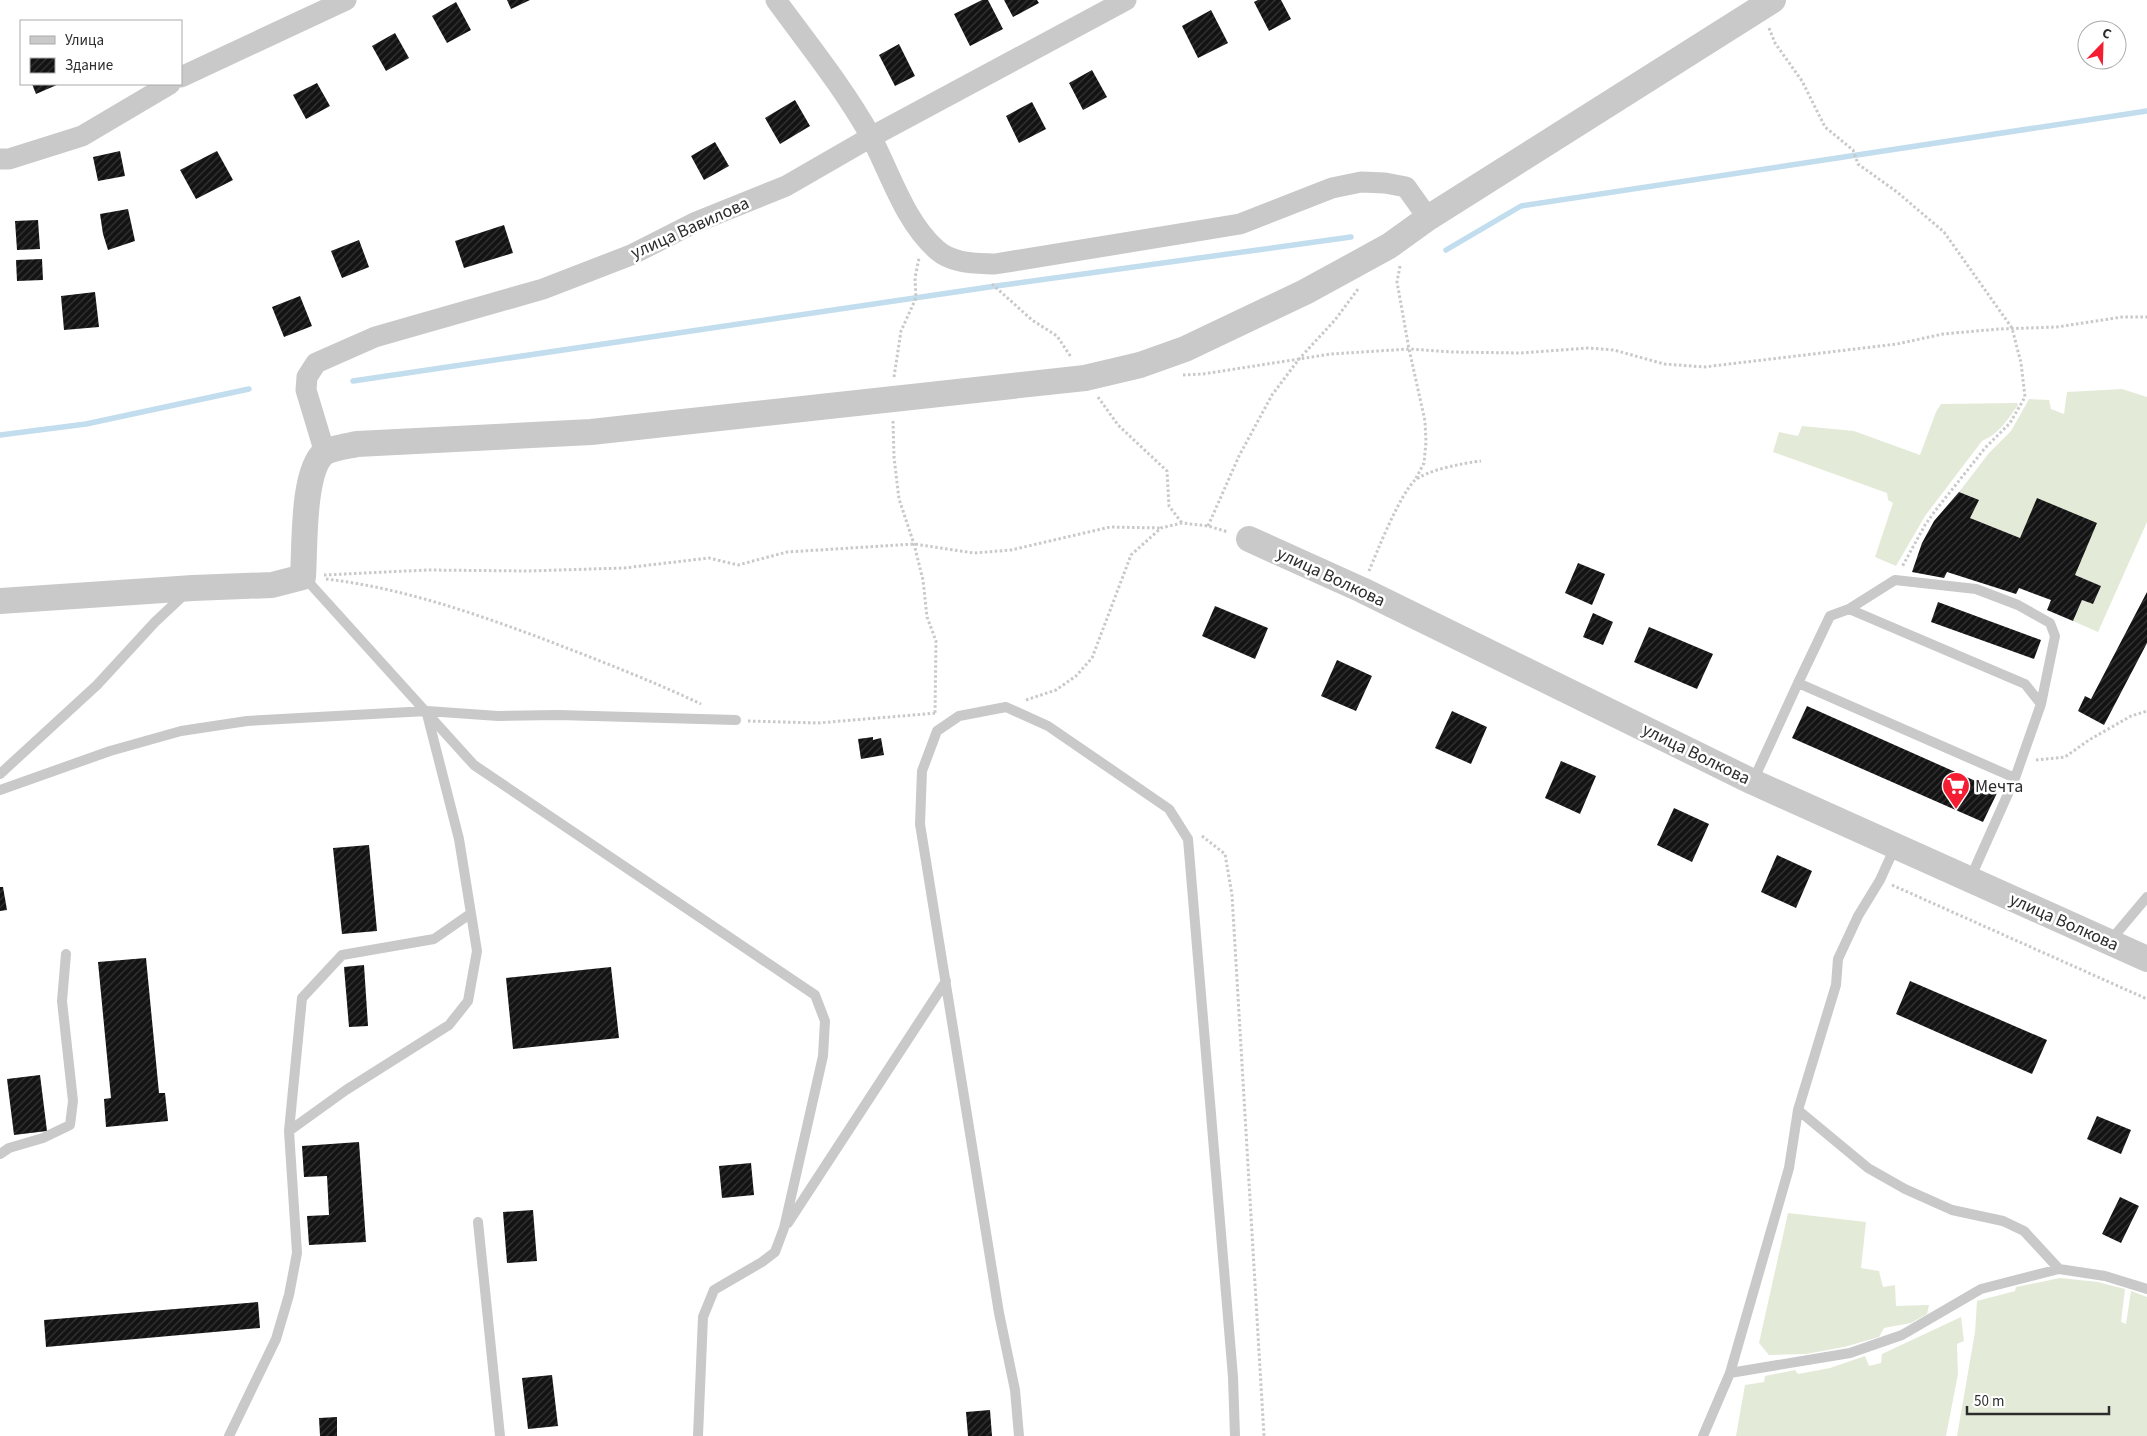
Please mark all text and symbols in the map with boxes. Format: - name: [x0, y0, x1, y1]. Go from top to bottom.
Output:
- legend: [20, 20, 182, 85]
- north arrow: [2077, 20, 2127, 70]
- text: С: [2099, 23, 2114, 45]
- text: Улица: [65, 30, 104, 51]
- text: Здание: [65, 55, 113, 76]
- street label: улица Вавилова: [627, 191, 753, 265]
- street label: улица Волкова: [1273, 541, 1389, 613]
- street label: улица Волкова: [1638, 717, 1754, 791]
- supermarket icon: Мечта: [1941, 771, 1971, 810]
- place label: Мечта: [1975, 774, 2023, 799]
- street label: улица Волкова: [2005, 887, 2123, 957]
- scale bar: [1967, 1384, 2110, 1416]
- text: 50 m: [1974, 1391, 2004, 1412]

